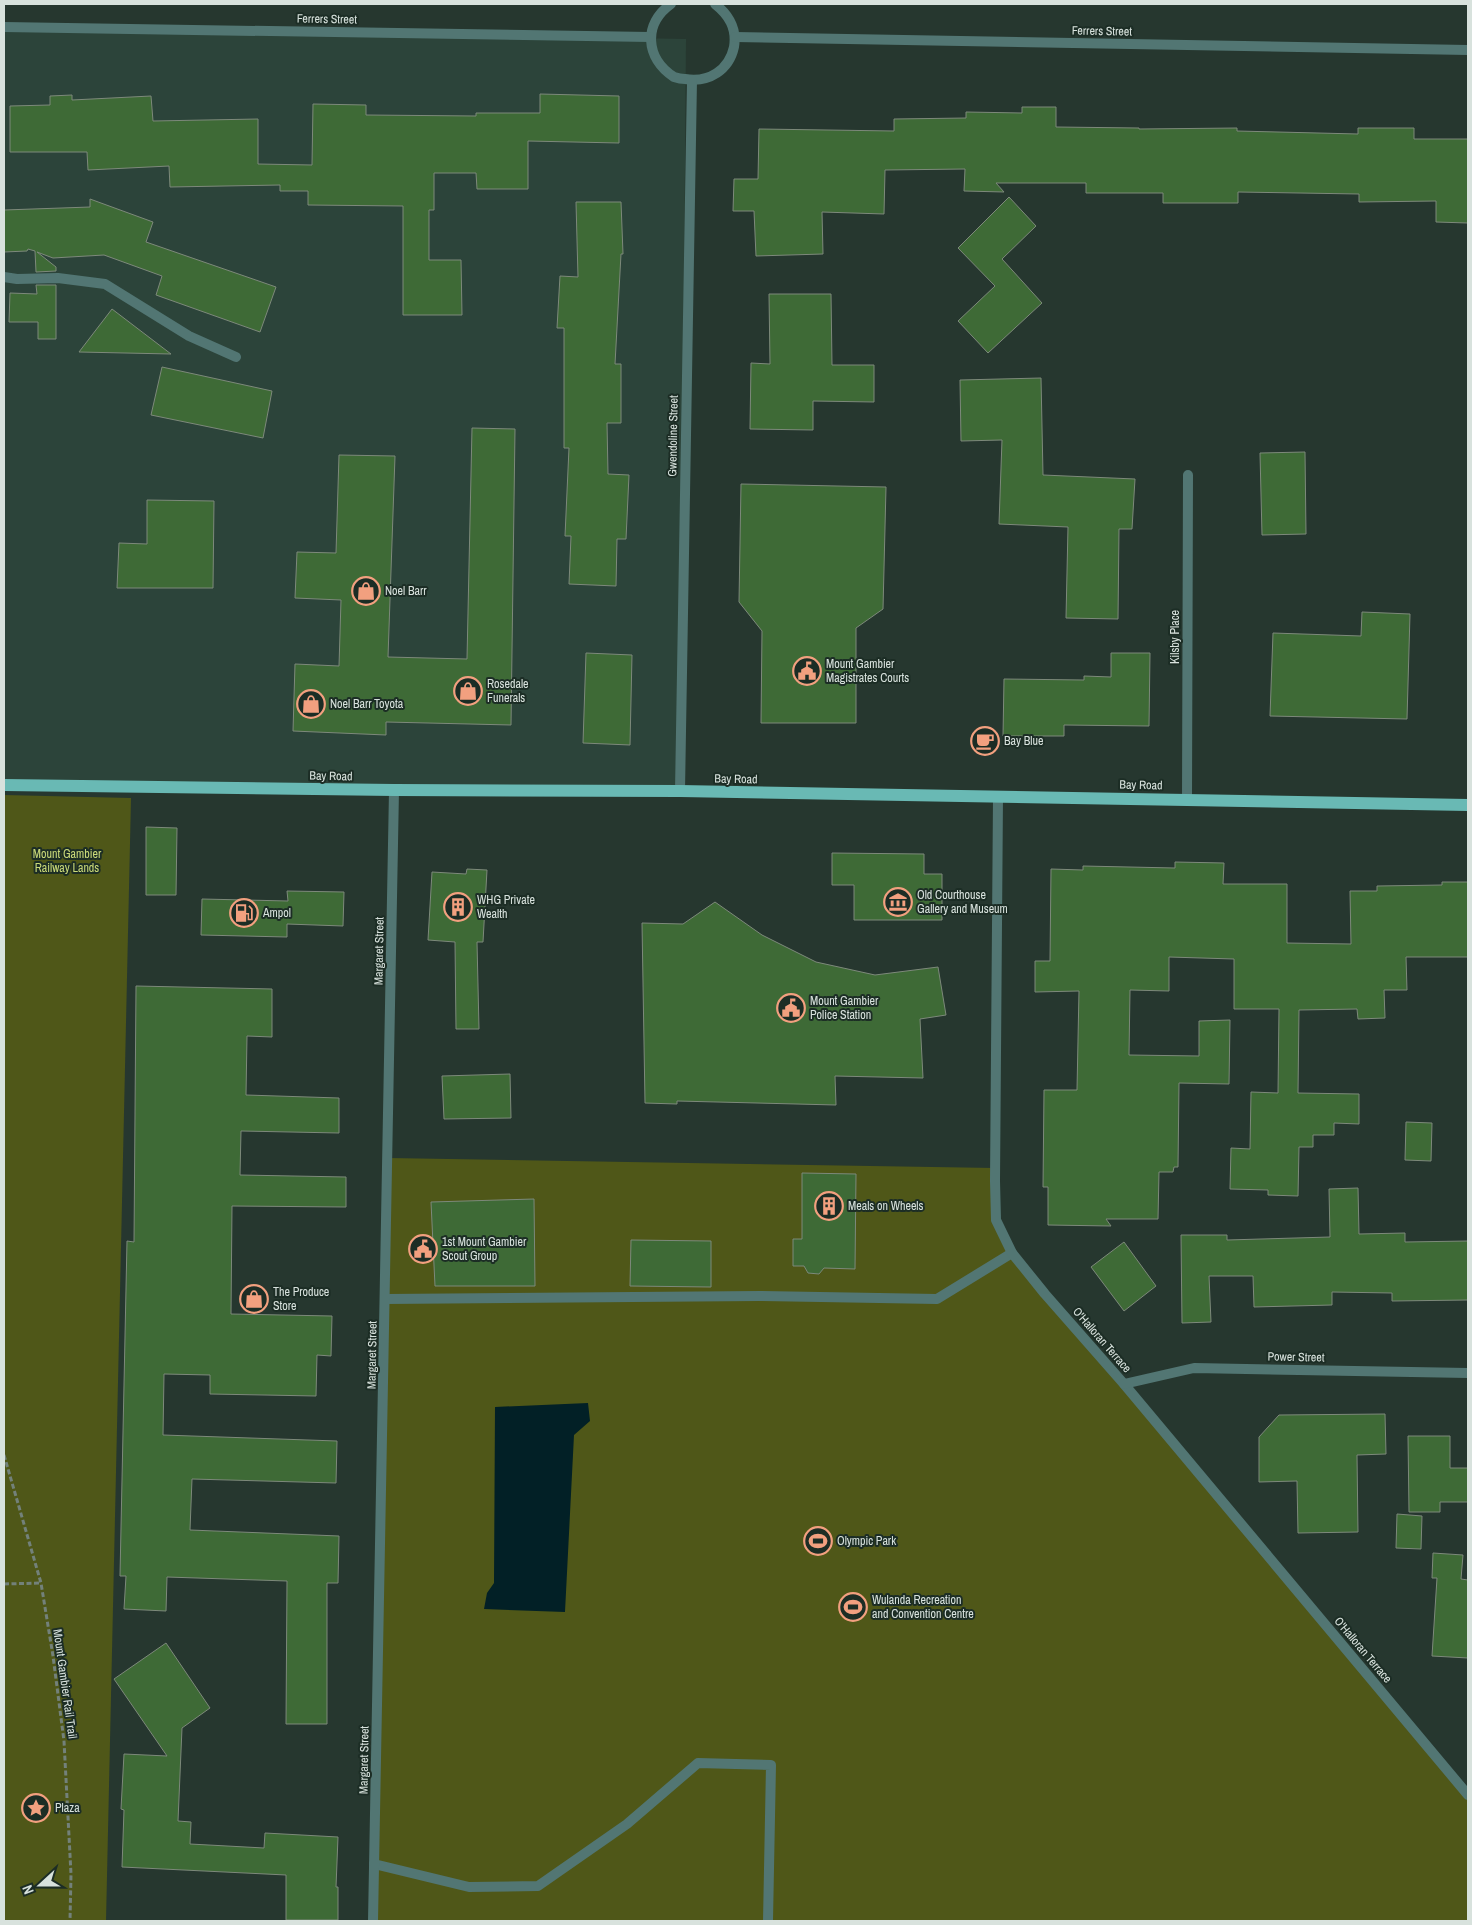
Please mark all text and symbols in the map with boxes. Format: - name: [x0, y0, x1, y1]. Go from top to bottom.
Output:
- street label: Ferrers Street: [297, 10, 358, 28]
- street label: Ferrers Street: [1072, 22, 1133, 40]
- street label: Gwendoline Street: [664, 395, 682, 477]
- shop icon: Noel Barr: [351, 576, 381, 606]
- place label: Noel Barr: [385, 583, 427, 599]
- street label: Kilsby Place: [1167, 610, 1183, 664]
- public building icon: Mount Gambier Magistrates Courts: [792, 656, 822, 686]
- place label: Mount Gambier Magistrates Courts: [826, 656, 909, 686]
- shop icon: Rosedale Funerals: [453, 676, 483, 706]
- place label: Rosedale Funerals: [487, 676, 529, 706]
- shop icon: Noel Barr Toyota: [296, 689, 326, 719]
- place label: Noel Barr Toyota: [330, 696, 404, 712]
- cafe icon: Bay Blue: [970, 726, 1000, 756]
- place label: Bay Blue: [1004, 733, 1043, 749]
- street label: Bay Road: [309, 768, 353, 784]
- street label: Bay Road: [714, 771, 758, 787]
- street label: Bay Road: [1119, 777, 1163, 793]
- park label: Mount Gambier Railway Lands: [33, 846, 102, 876]
- museum icon: Old Courthouse Gallery and Museum: [883, 887, 913, 917]
- place label: Old Courthouse Gallery and Museum: [917, 887, 1008, 917]
- building icon: WHG Private Wealth: [443, 892, 473, 922]
- place label: WHG Private Wealth: [477, 892, 535, 922]
- fuel station icon: Ampol: [229, 898, 259, 928]
- place label: Ampol: [262, 905, 291, 921]
- street label: Margaret Street: [370, 916, 388, 985]
- public building icon: Mount Gambier Police Station: [776, 993, 806, 1023]
- place label: Mount Gambier Police Station: [810, 993, 879, 1023]
- building icon: Meals on Wheels: [814, 1191, 844, 1221]
- place label: Meals on Wheels: [848, 1198, 924, 1214]
- public building icon: 1st Mount Gambier Scout Group: [408, 1234, 438, 1264]
- place label: 1st Mount Gambier Scout Group: [442, 1234, 527, 1264]
- shop icon: The Produce Store: [239, 1284, 269, 1314]
- place label: The Produce Store: [273, 1284, 329, 1314]
- street label: O'Halloran Terrace: [1069, 1304, 1135, 1376]
- street label: Margaret Street: [363, 1320, 381, 1389]
- street label: Power Street: [1267, 1349, 1325, 1365]
- sports icon: Olympic Park: [803, 1526, 833, 1556]
- place label: Olympic Park: [837, 1533, 896, 1549]
- sports icon: Wulanda Recreation and Convention Centre: [838, 1592, 868, 1622]
- place label: Wulanda Recreation and Convention Centre: [872, 1592, 974, 1622]
- street label: O'Halloran Terrace: [1331, 1614, 1395, 1686]
- street label: Mount Gambier Rail Trail: [49, 1628, 81, 1740]
- street label: Margaret Street: [355, 1725, 373, 1794]
- place icon: Plaza: [21, 1793, 51, 1823]
- place label: Plaza: [55, 1800, 80, 1816]
- north arrow: [15, 1860, 65, 1910]
- text: N: [18, 1883, 38, 1897]

